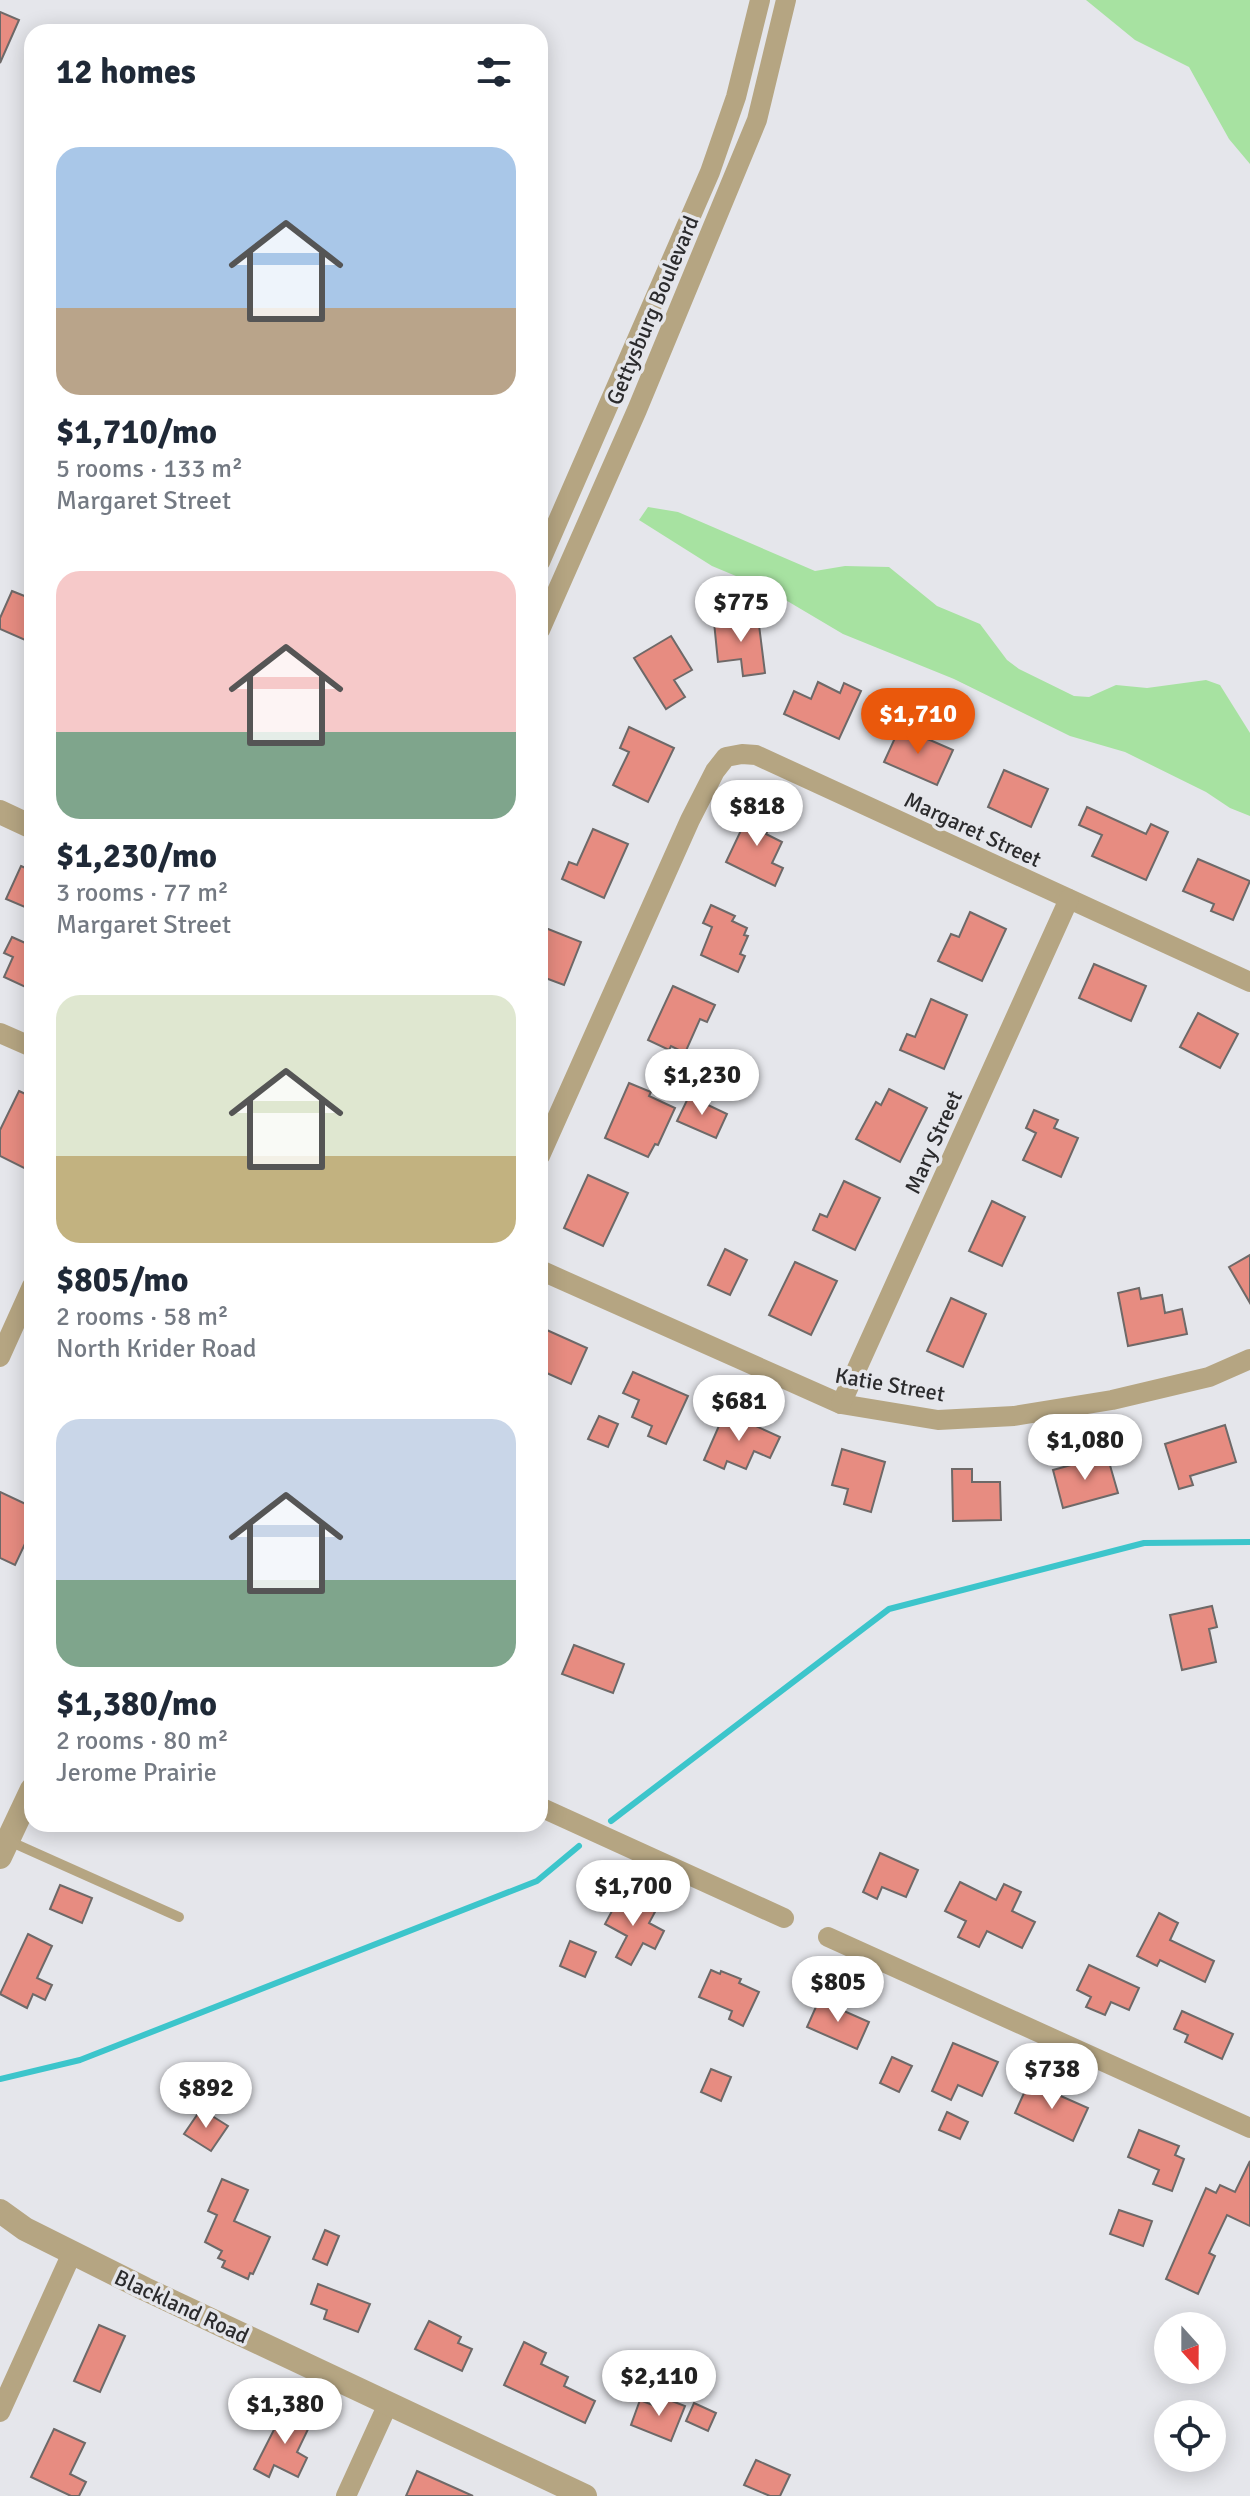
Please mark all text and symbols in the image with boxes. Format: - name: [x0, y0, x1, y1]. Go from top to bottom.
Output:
- icon: filters: [472, 50, 516, 94]
- text: 12 homes: [56, 51, 196, 93]
- icon: home: [214, 199, 358, 343]
- street label: Gettysburg Boulevard: [600, 211, 705, 409]
- text: $1,710/mo: [56, 411, 217, 453]
- text: 5 rooms · 133 m²: [56, 453, 243, 485]
- text: Margaret Street: [56, 485, 231, 517]
- pin: $775: [694, 576, 788, 644]
- text: $775: [713, 586, 769, 618]
- icon: home: [214, 623, 358, 767]
- pin: $1,710: [853, 688, 983, 756]
- text: $1,710: [879, 698, 957, 730]
- pin: $818: [710, 780, 804, 848]
- street label: Margaret Street: [900, 786, 1046, 873]
- text: $818: [729, 790, 785, 822]
- text: $1,230/mo: [56, 835, 217, 877]
- text: 3 rooms · 77 m²: [56, 877, 229, 909]
- text: Margaret Street: [56, 909, 231, 941]
- icon: home: [214, 1047, 358, 1191]
- pin: $1,230: [637, 1049, 767, 1117]
- text: $1,230: [663, 1059, 741, 1091]
- street label: Mary Street: [899, 1086, 968, 1198]
- text: $805/mo: [56, 1259, 189, 1301]
- text: 2 rooms · 58 m²: [56, 1301, 229, 1333]
- text: North Krider Road: [56, 1333, 257, 1365]
- street label: Katie Street: [833, 1362, 947, 1407]
- pin: $681: [692, 1375, 786, 1443]
- text: $681: [711, 1385, 767, 1417]
- pin: $1,080: [1020, 1414, 1150, 1482]
- text: $1,080: [1046, 1424, 1124, 1456]
- icon: home: [214, 1471, 358, 1615]
- text: $1,380/mo: [56, 1683, 217, 1725]
- text: 2 rooms · 80 m²: [56, 1725, 229, 1757]
- text: Jerome Prairie: [56, 1757, 217, 1789]
- pin: $1,700: [568, 1860, 698, 1928]
- text: $1,700: [594, 1870, 672, 1902]
- pin: $805: [791, 1956, 885, 2024]
- text: $805: [810, 1966, 866, 1998]
- pin: $738: [1005, 2043, 1099, 2111]
- text: $738: [1024, 2053, 1080, 2085]
- pin: $892: [159, 2062, 253, 2130]
- text: $892: [178, 2072, 234, 2104]
- street label: Blackland Road: [110, 2264, 253, 2349]
- north arrow: [1154, 2312, 1226, 2384]
- map controls: [1154, 2312, 1226, 2472]
- pin: $2,110: [594, 2350, 724, 2418]
- text: $2,110: [620, 2360, 698, 2392]
- pin: $1,380: [220, 2378, 350, 2446]
- text: $1,380: [246, 2388, 324, 2420]
- button: locate: [1154, 2400, 1226, 2472]

